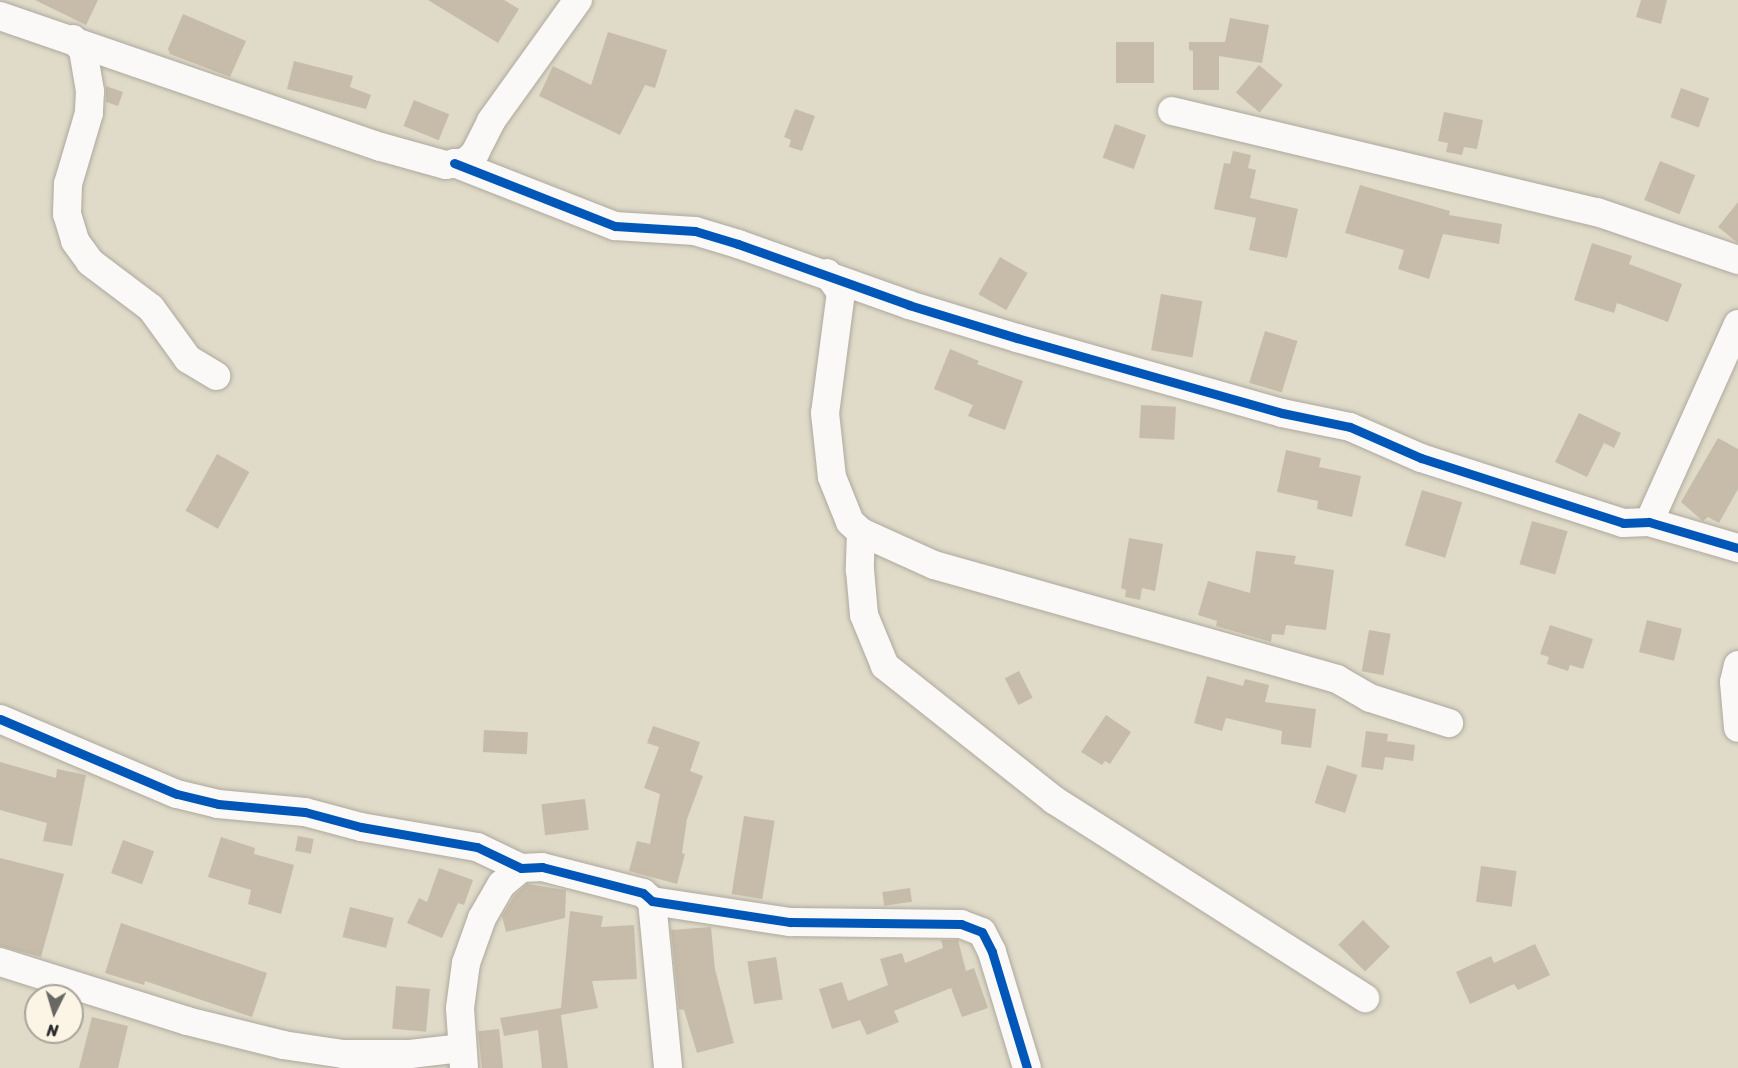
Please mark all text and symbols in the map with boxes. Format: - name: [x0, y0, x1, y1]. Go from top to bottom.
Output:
- north arrow: [24, 984, 84, 1044]
- text: N: [46, 1016, 59, 1045]

